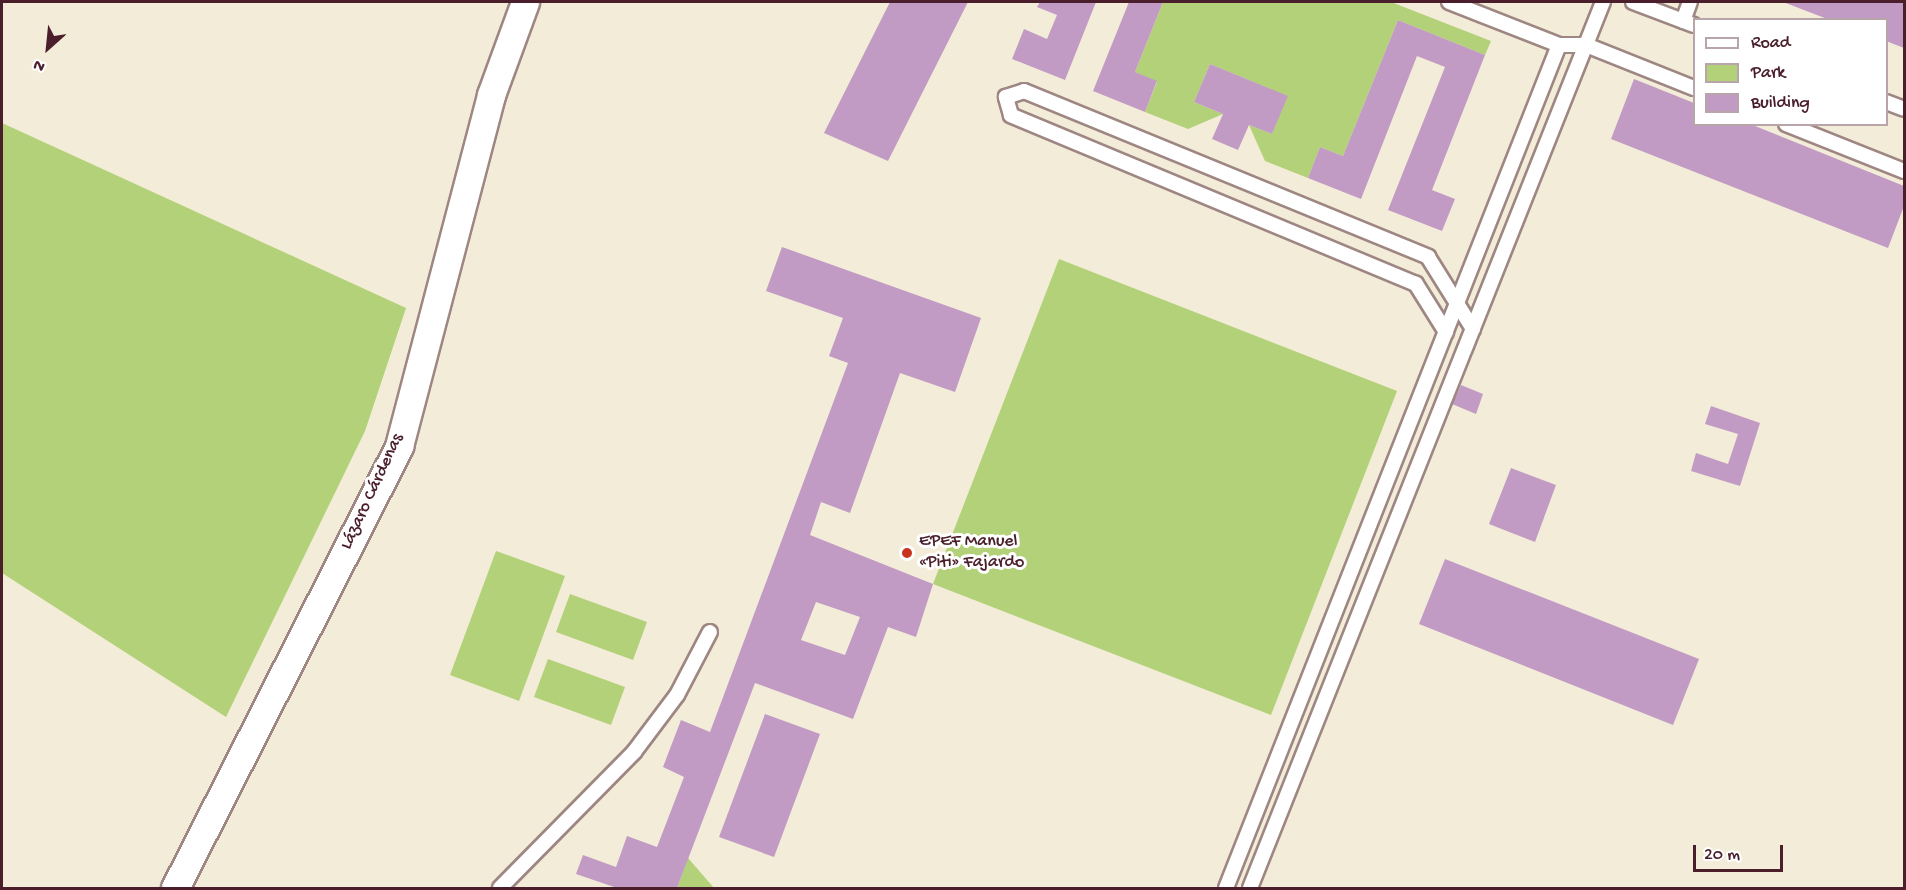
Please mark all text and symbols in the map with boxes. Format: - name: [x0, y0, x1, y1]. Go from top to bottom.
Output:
- north arrow: [18, 18, 78, 78]
- legend: [1693, 18, 1888, 126]
- text: Road: [1751, 33, 1790, 54]
- text: N: [31, 54, 49, 75]
- text: Park: [1751, 63, 1785, 84]
- text: Building: [1751, 93, 1810, 114]
- street label: Lázaro Cárdenas: [337, 431, 409, 553]
- place label: EPEF Manuel «Piti» Fajardo: [919, 532, 1024, 574]
- marker: EPEF Manuel «Piti» Fajardo: [900, 546, 914, 560]
- scale bar: [1696, 833, 1786, 871]
- text: 20 m: [1704, 845, 1740, 866]

